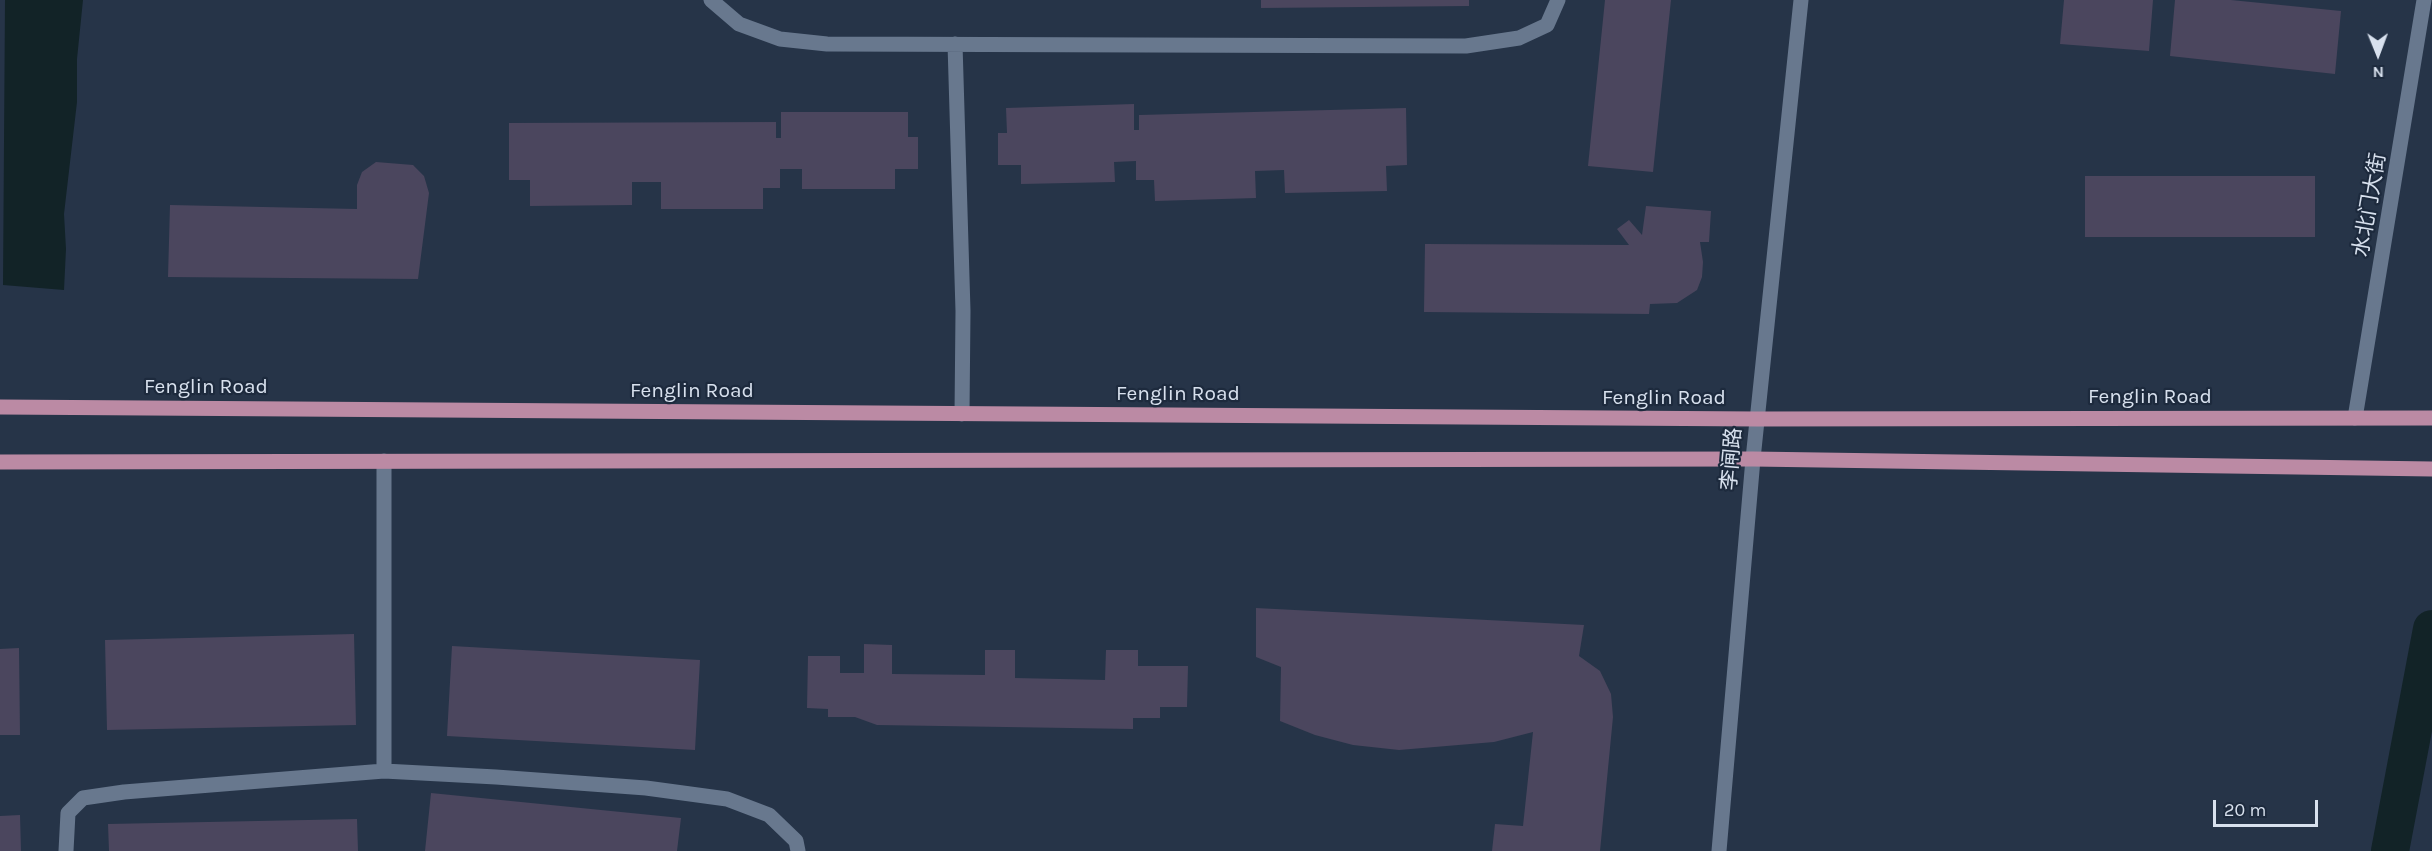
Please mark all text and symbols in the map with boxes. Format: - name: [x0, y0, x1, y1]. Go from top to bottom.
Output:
- north arrow: [2348, 24, 2408, 84]
- text: N: [2372, 63, 2384, 82]
- street label: 水北门大街: [2348, 151, 2392, 259]
- street label: Fenglin Road: [144, 374, 268, 400]
- street label: Fenglin Road: [630, 378, 754, 404]
- street label: Fenglin Road: [1116, 381, 1240, 407]
- street label: Fenglin Road: [2088, 384, 2212, 410]
- street label: Fenglin Road: [1602, 385, 1726, 411]
- street label: 李闸路: [1717, 427, 1747, 491]
- scale bar: [2216, 788, 2321, 826]
- text: 20 m: [2224, 799, 2266, 821]

